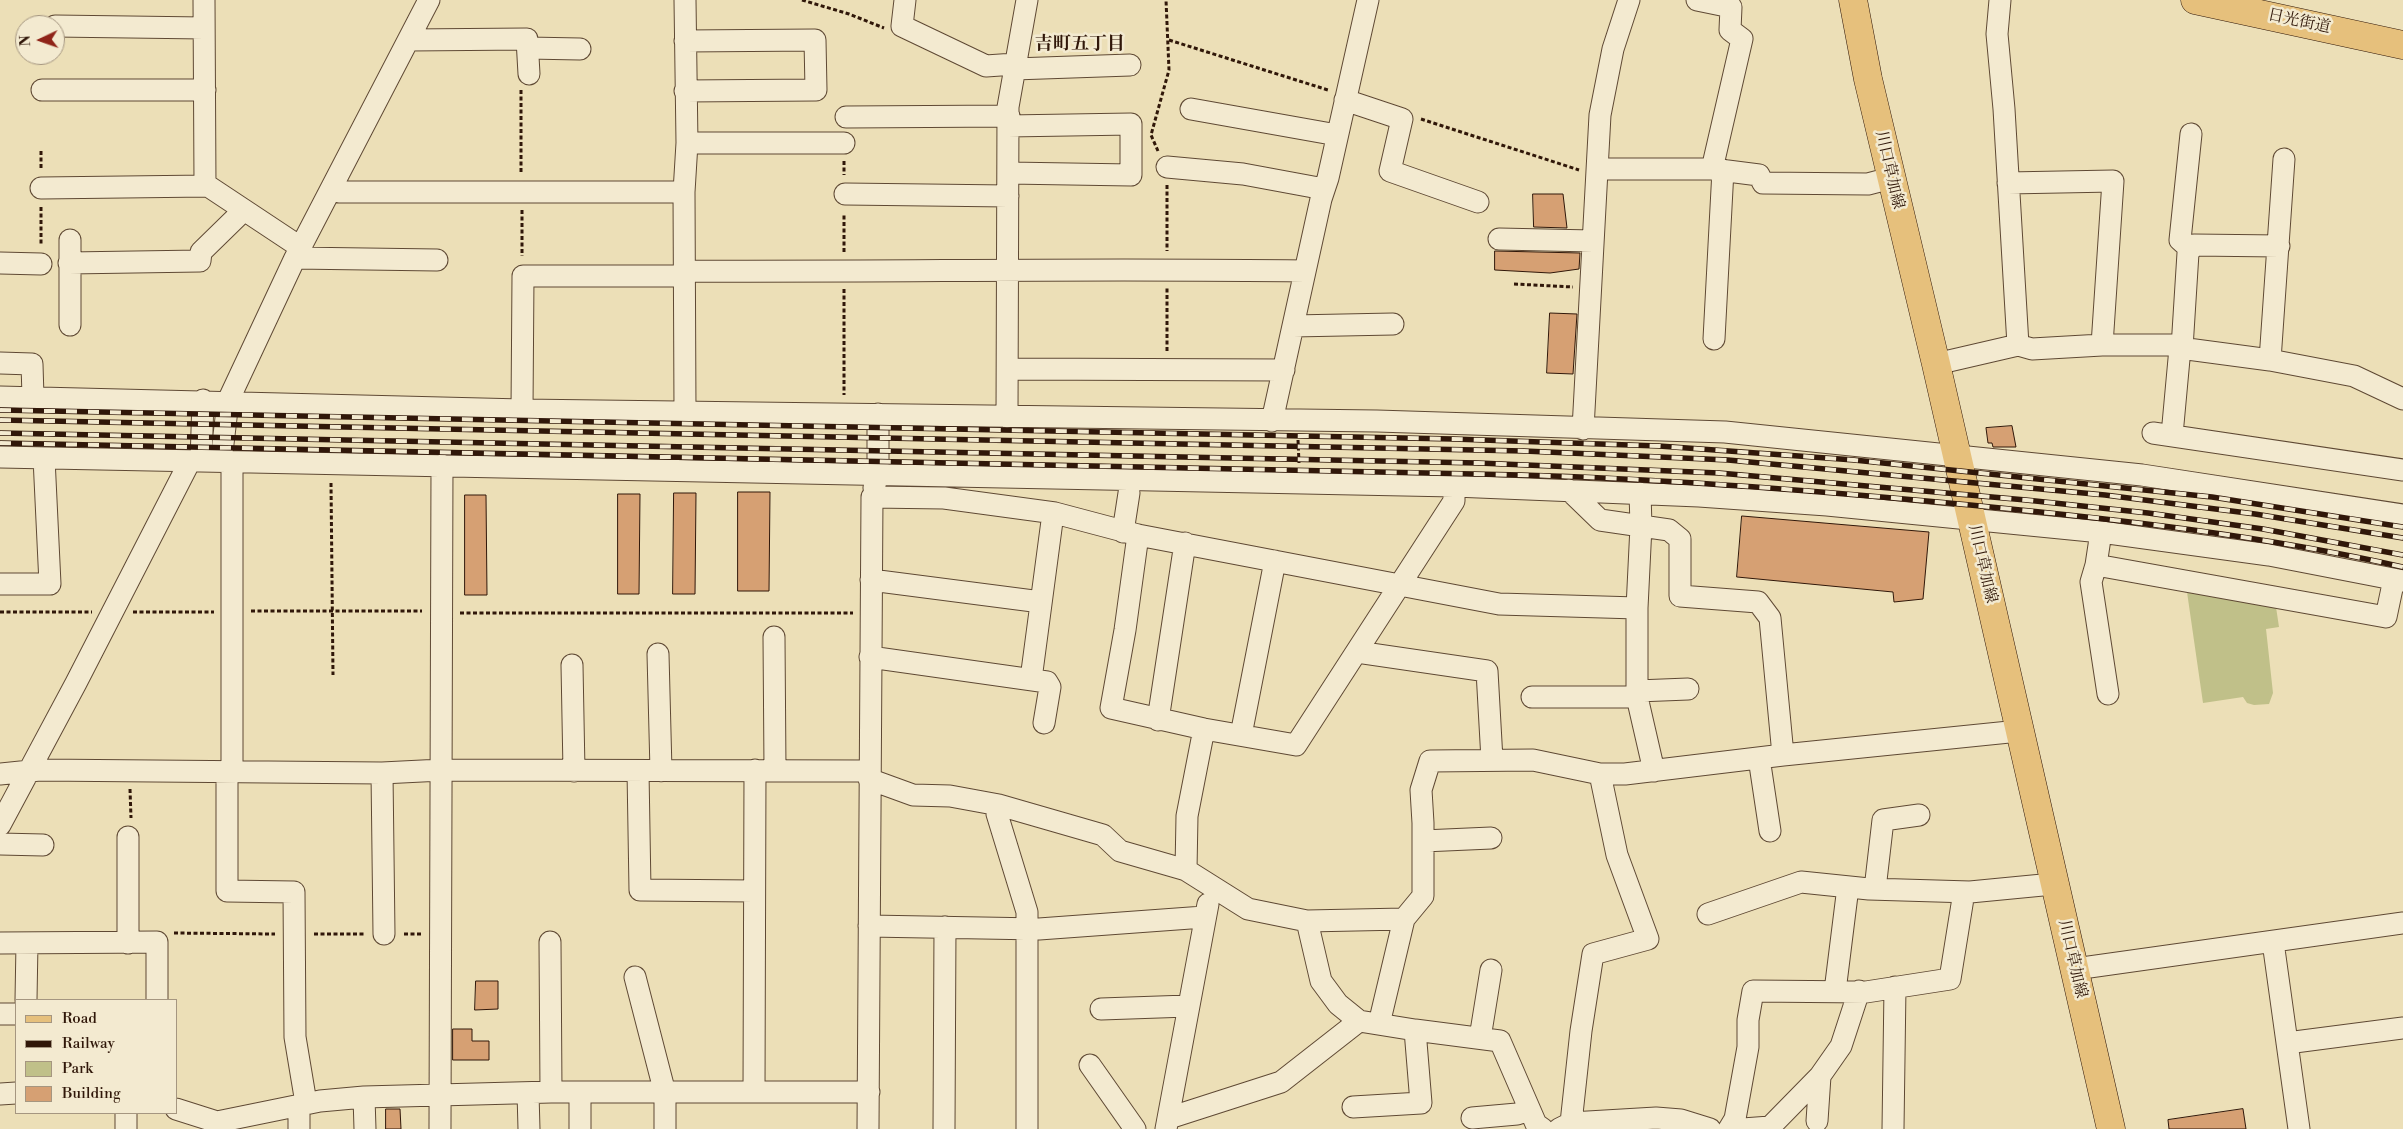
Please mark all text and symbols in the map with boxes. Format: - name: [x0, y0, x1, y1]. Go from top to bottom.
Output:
- street label: 日光街道: [2266, 6, 2332, 38]
- north arrow: [15, 15, 65, 65]
- district label: 吉町五丁目: [1035, 34, 1125, 56]
- text: N: [17, 35, 35, 47]
- street label: 川口草加線: [1871, 129, 1907, 211]
- street label: 川口草加線: [1964, 523, 2000, 605]
- street label: 川口草加線: [2054, 918, 2090, 1000]
- legend: [15, 999, 178, 1114]
- text: Road: [62, 1009, 97, 1028]
- text: Railway: [62, 1034, 115, 1053]
- text: Park: [62, 1059, 93, 1078]
- text: Building: [62, 1084, 121, 1103]

